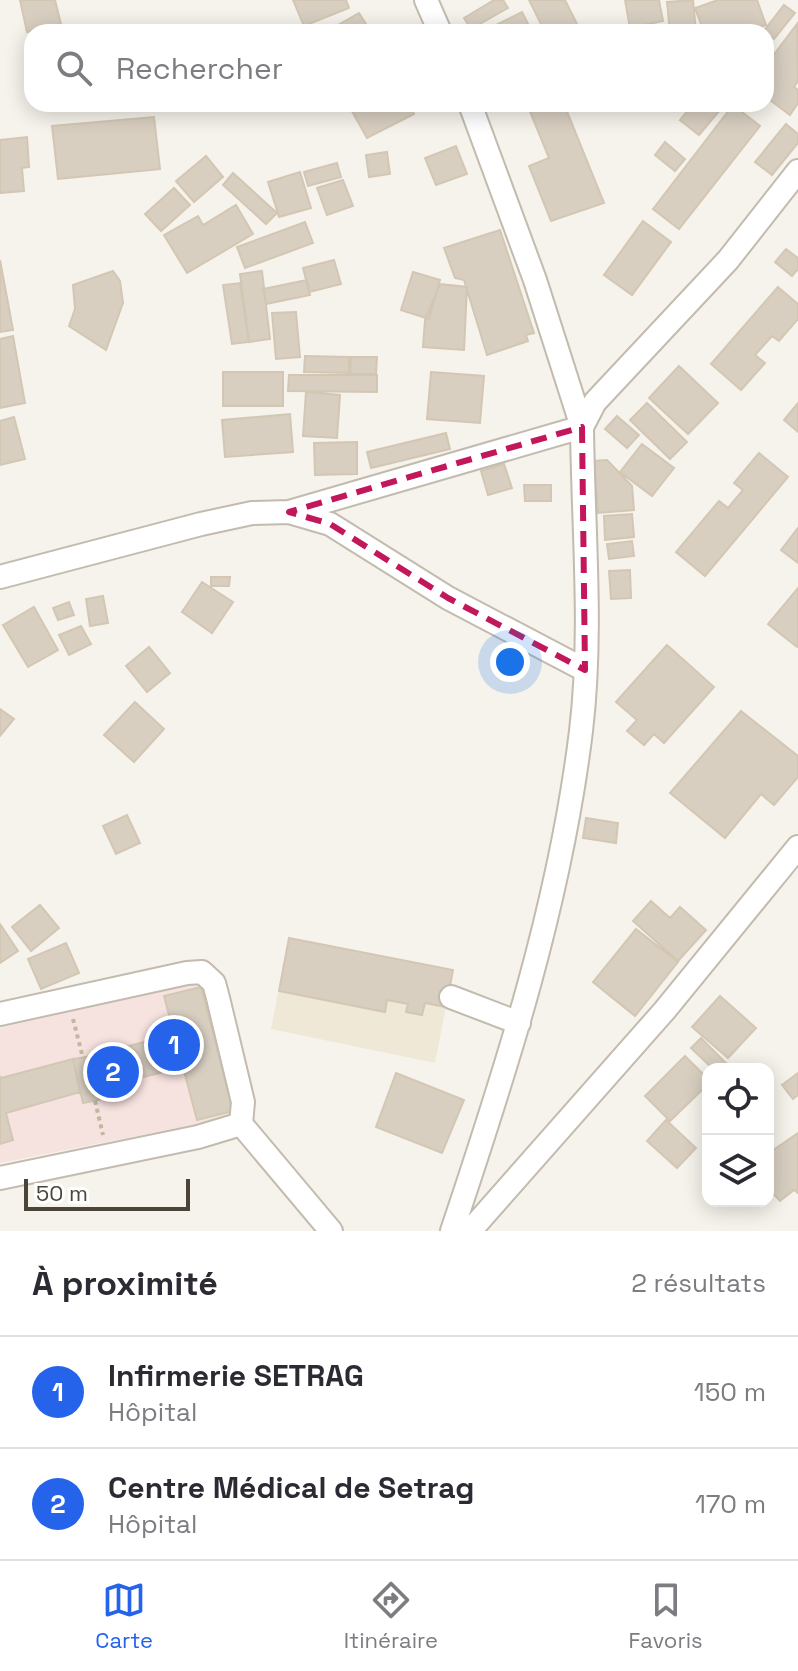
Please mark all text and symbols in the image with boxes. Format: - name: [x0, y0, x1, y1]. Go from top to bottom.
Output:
- search box: [24, 24, 774, 112]
- icon: search: [52, 46, 96, 90]
- text: Rechercher: [116, 49, 283, 88]
- your location: [490, 642, 530, 682]
- pin: 1: [148, 1015, 200, 1075]
- pin: 2: [87, 1042, 139, 1102]
- map controls: [702, 1063, 774, 1207]
- button: locate: [702, 1063, 774, 1135]
- button: layers: [702, 1135, 774, 1207]
- scale bar: [24, 1175, 190, 1211]
- text: 50 m: [36, 1179, 88, 1207]
- text: À proximité: [32, 1262, 218, 1305]
- text: 2 résultats: [631, 1266, 766, 1300]
- text: Infirmerie SETRAG: [108, 1356, 364, 1395]
- text: 1: [52, 1375, 64, 1409]
- text: 150 m: [694, 1375, 766, 1409]
- text: Hôpital: [108, 1395, 197, 1429]
- text: Centre Médical de Setrag: [108, 1468, 475, 1507]
- text: 2: [50, 1487, 66, 1521]
- text: 170 m: [695, 1487, 766, 1521]
- text: Hôpital: [108, 1507, 197, 1541]
- tab: Carte: [95, 1578, 153, 1654]
- tab: Itinéraire: [344, 1578, 438, 1654]
- tab: Favoris: [629, 1578, 703, 1654]

